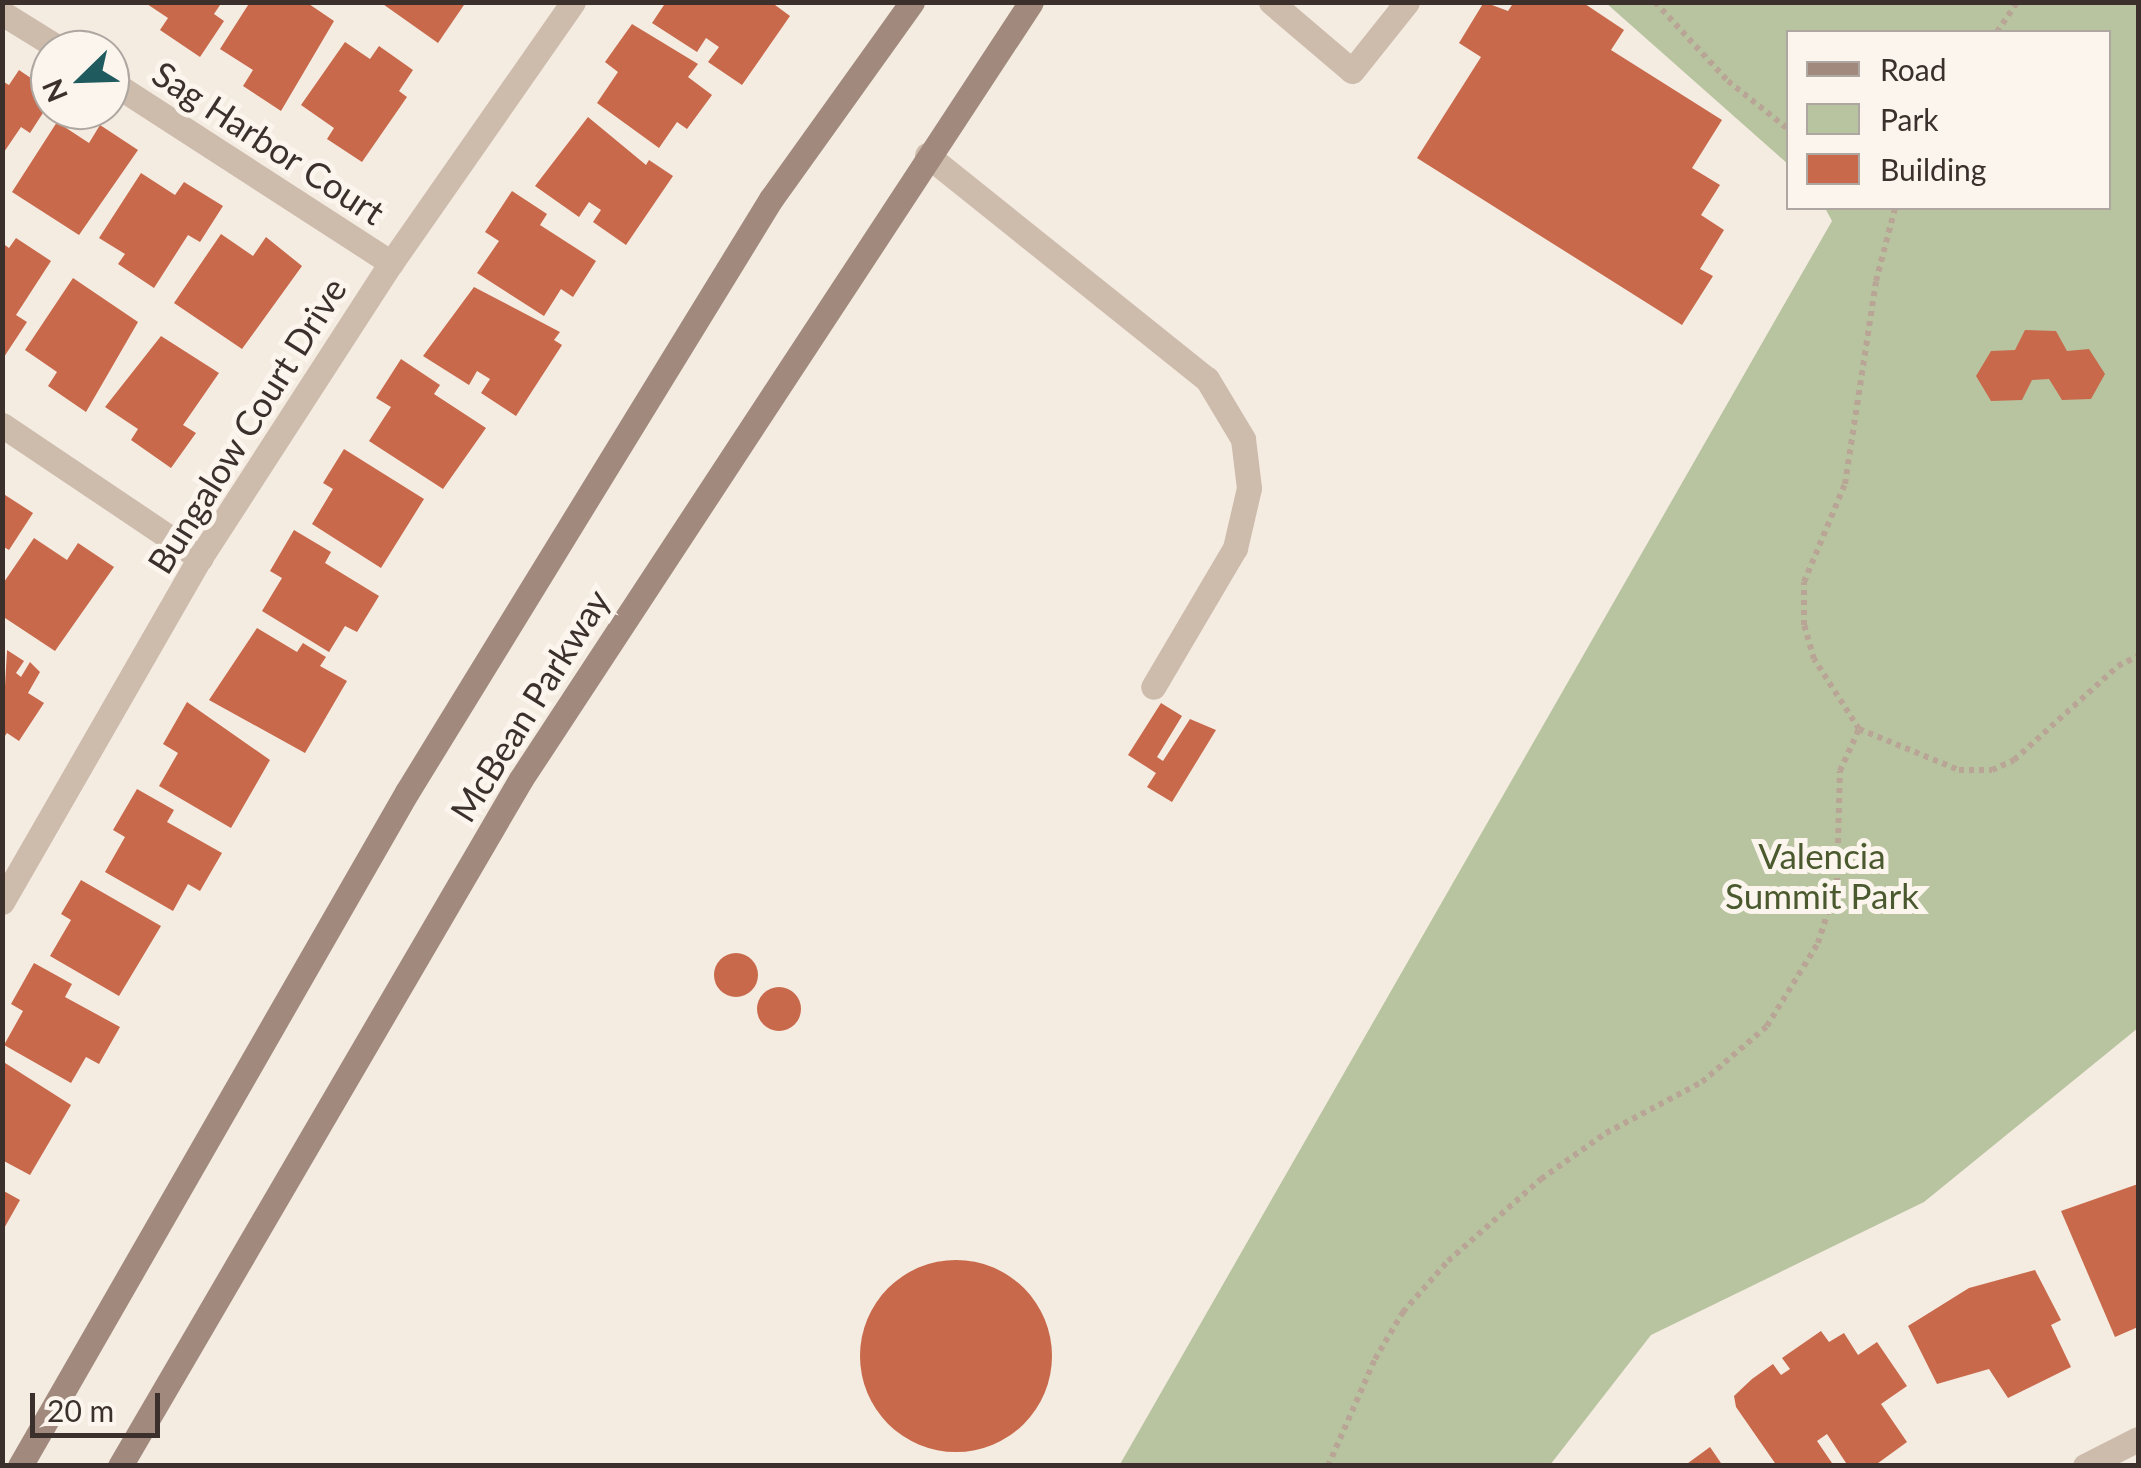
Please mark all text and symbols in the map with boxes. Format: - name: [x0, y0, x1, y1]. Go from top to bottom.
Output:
- north arrow: [30, 30, 130, 130]
- legend: [1786, 30, 2111, 210]
- street label: Sag Harbor Court: [145, 51, 393, 233]
- text: Road: [1880, 51, 1947, 87]
- text: N: [34, 74, 74, 108]
- text: Park: [1880, 101, 1939, 137]
- text: Building: [1880, 151, 1986, 187]
- street label: Bungalow Court Drive: [138, 269, 354, 581]
- street label: McBean Parkway: [441, 581, 617, 829]
- park label: Valencia Summit Park: [1725, 834, 1919, 916]
- scale bar: [35, 1373, 165, 1435]
- text: 20 m: [47, 1392, 114, 1428]

